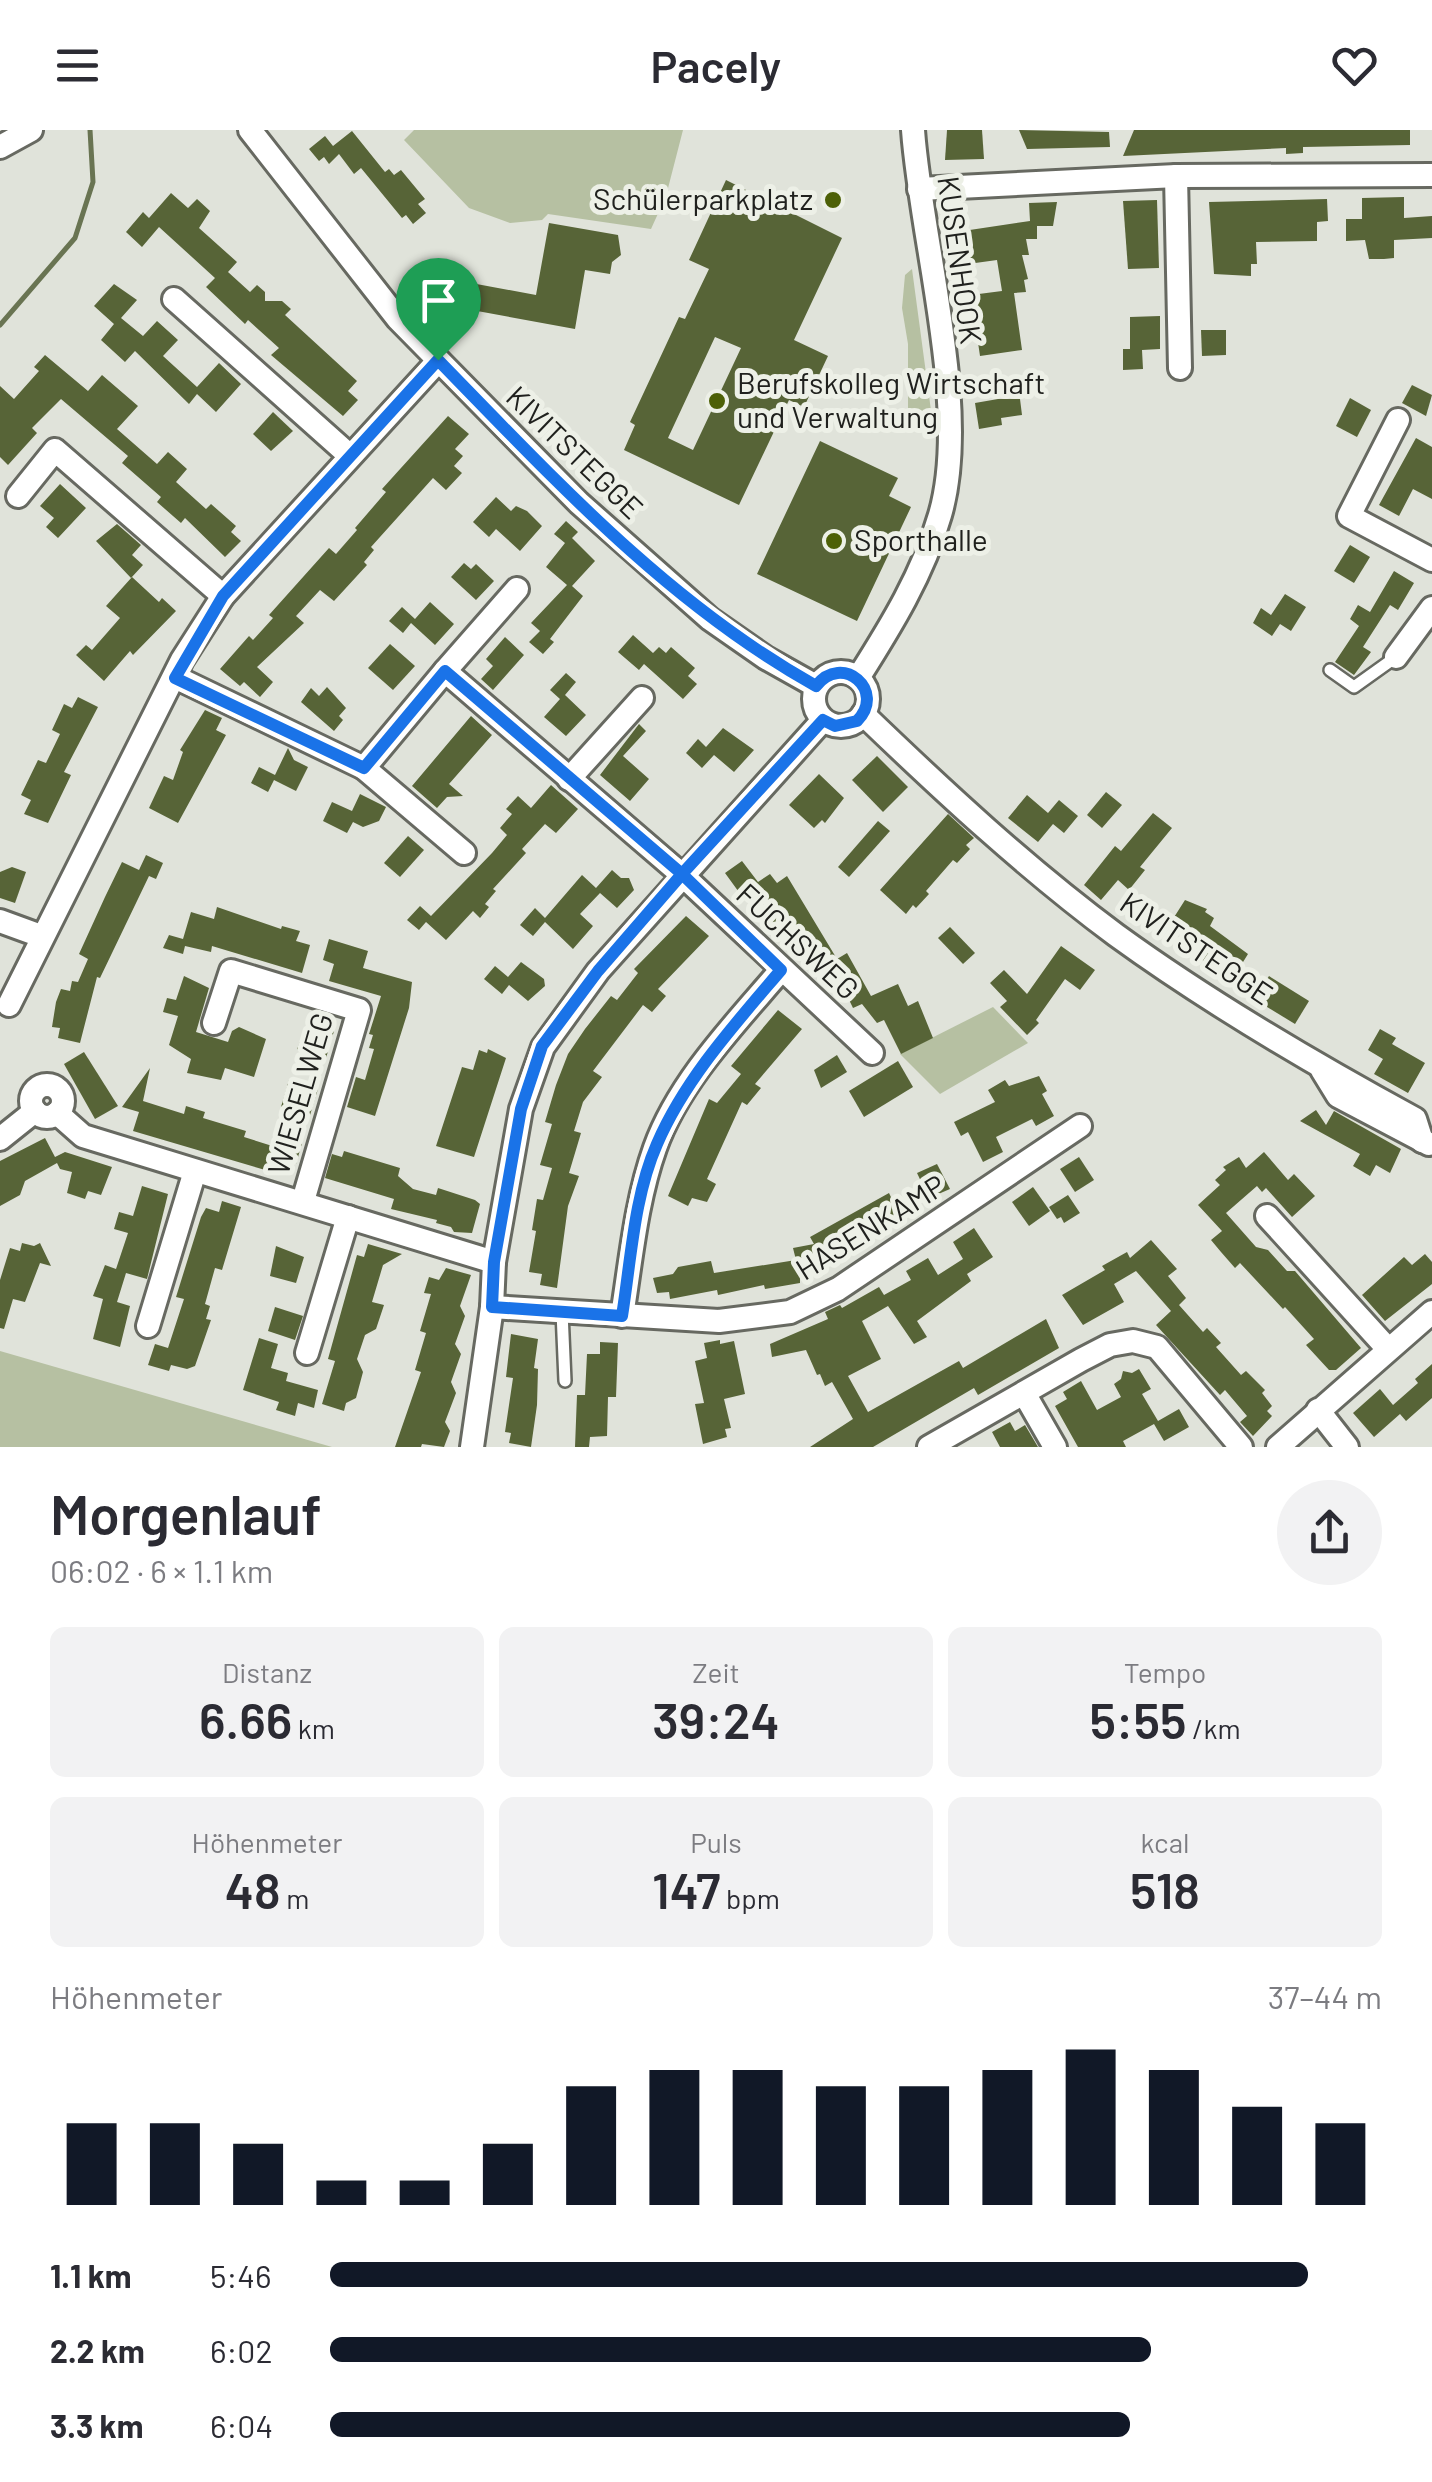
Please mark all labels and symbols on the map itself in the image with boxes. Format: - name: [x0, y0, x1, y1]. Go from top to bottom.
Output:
- street label: KUSENHOOK: [931, 174, 991, 346]
- place label: Schülerparkplatz: [593, 180, 813, 216]
- marker: Schülerparkplatz: [822, 189, 844, 211]
- pin: [396, 258, 481, 361]
- place label: Berufskolleg Wirtschaft und Verwaltung: [737, 364, 1045, 434]
- street label: KIVITSTEGGE: [500, 378, 651, 525]
- marker: Berufskolleg Wirtschaft und Verwaltung: [706, 390, 728, 412]
- place label: Sporthalle: [854, 521, 988, 557]
- marker: Sporthalle: [823, 530, 845, 552]
- street label: FUCHSWEG: [730, 875, 867, 1006]
- street label: KIVITSTEGGE: [1114, 883, 1280, 1011]
- street label: WIESELWEG: [259, 1008, 339, 1178]
- street label: HASENKAMP: [789, 1166, 951, 1286]

